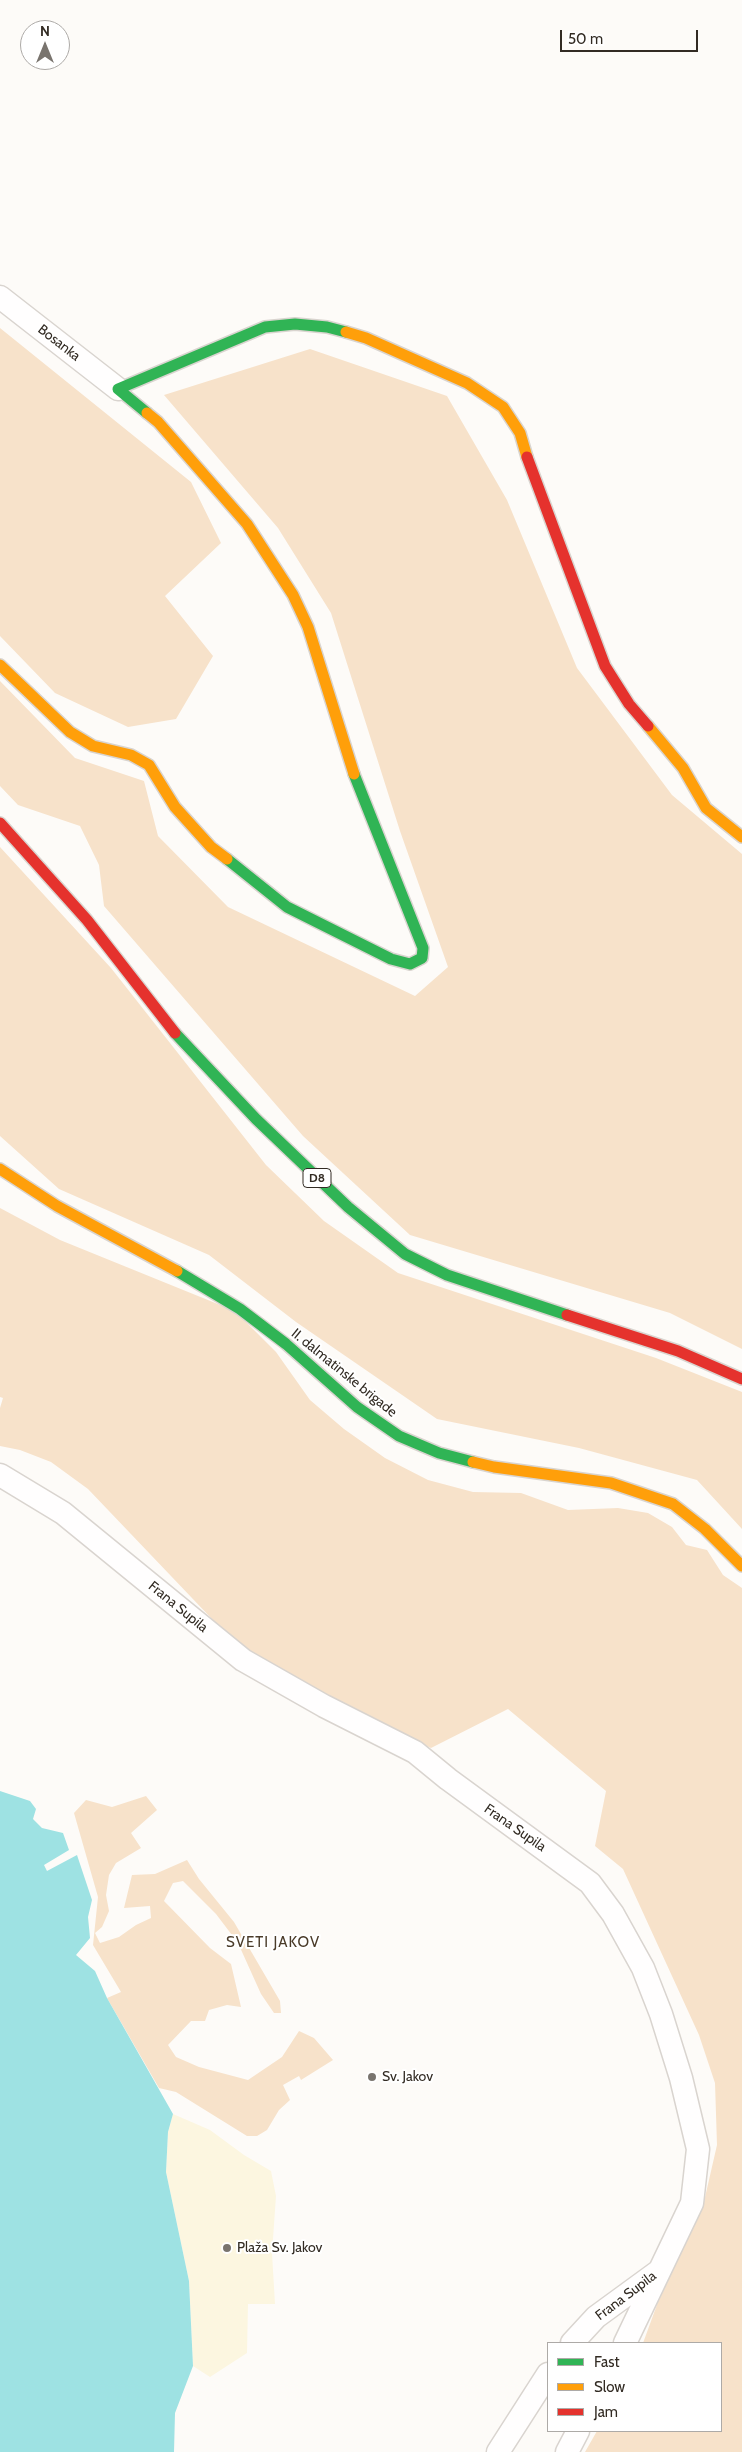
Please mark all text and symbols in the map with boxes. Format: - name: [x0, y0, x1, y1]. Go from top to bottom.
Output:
- north arrow: [20, 20, 70, 70]
- scale bar: [562, 20, 700, 52]
- text: N: [40, 22, 50, 40]
- text: 50 m: [568, 30, 603, 48]
- street label: Bosanka: [34, 321, 84, 365]
- road number: D8: [303, 1168, 331, 1188]
- street label: II. dalmatinske brigade: [288, 1325, 400, 1421]
- street label: Frana Supila: [145, 1578, 211, 1636]
- street label: Frana Supila: [481, 1801, 549, 1855]
- district label: SVETI JAKOV: [225, 1934, 321, 1952]
- place label: Sv. Jakov: [382, 2069, 433, 2085]
- marker: Sv. Jakov: [366, 2071, 378, 2083]
- place label: Plaža Sv. Jakov: [237, 2240, 323, 2256]
- marker: Plaža Sv. Jakov: [221, 2242, 233, 2254]
- street label: Frana Supila: [592, 2268, 660, 2324]
- legend: [547, 2342, 722, 2432]
- text: Fast: [594, 2353, 619, 2371]
- text: Slow: [594, 2378, 625, 2396]
- text: Jam: [594, 2403, 618, 2421]

